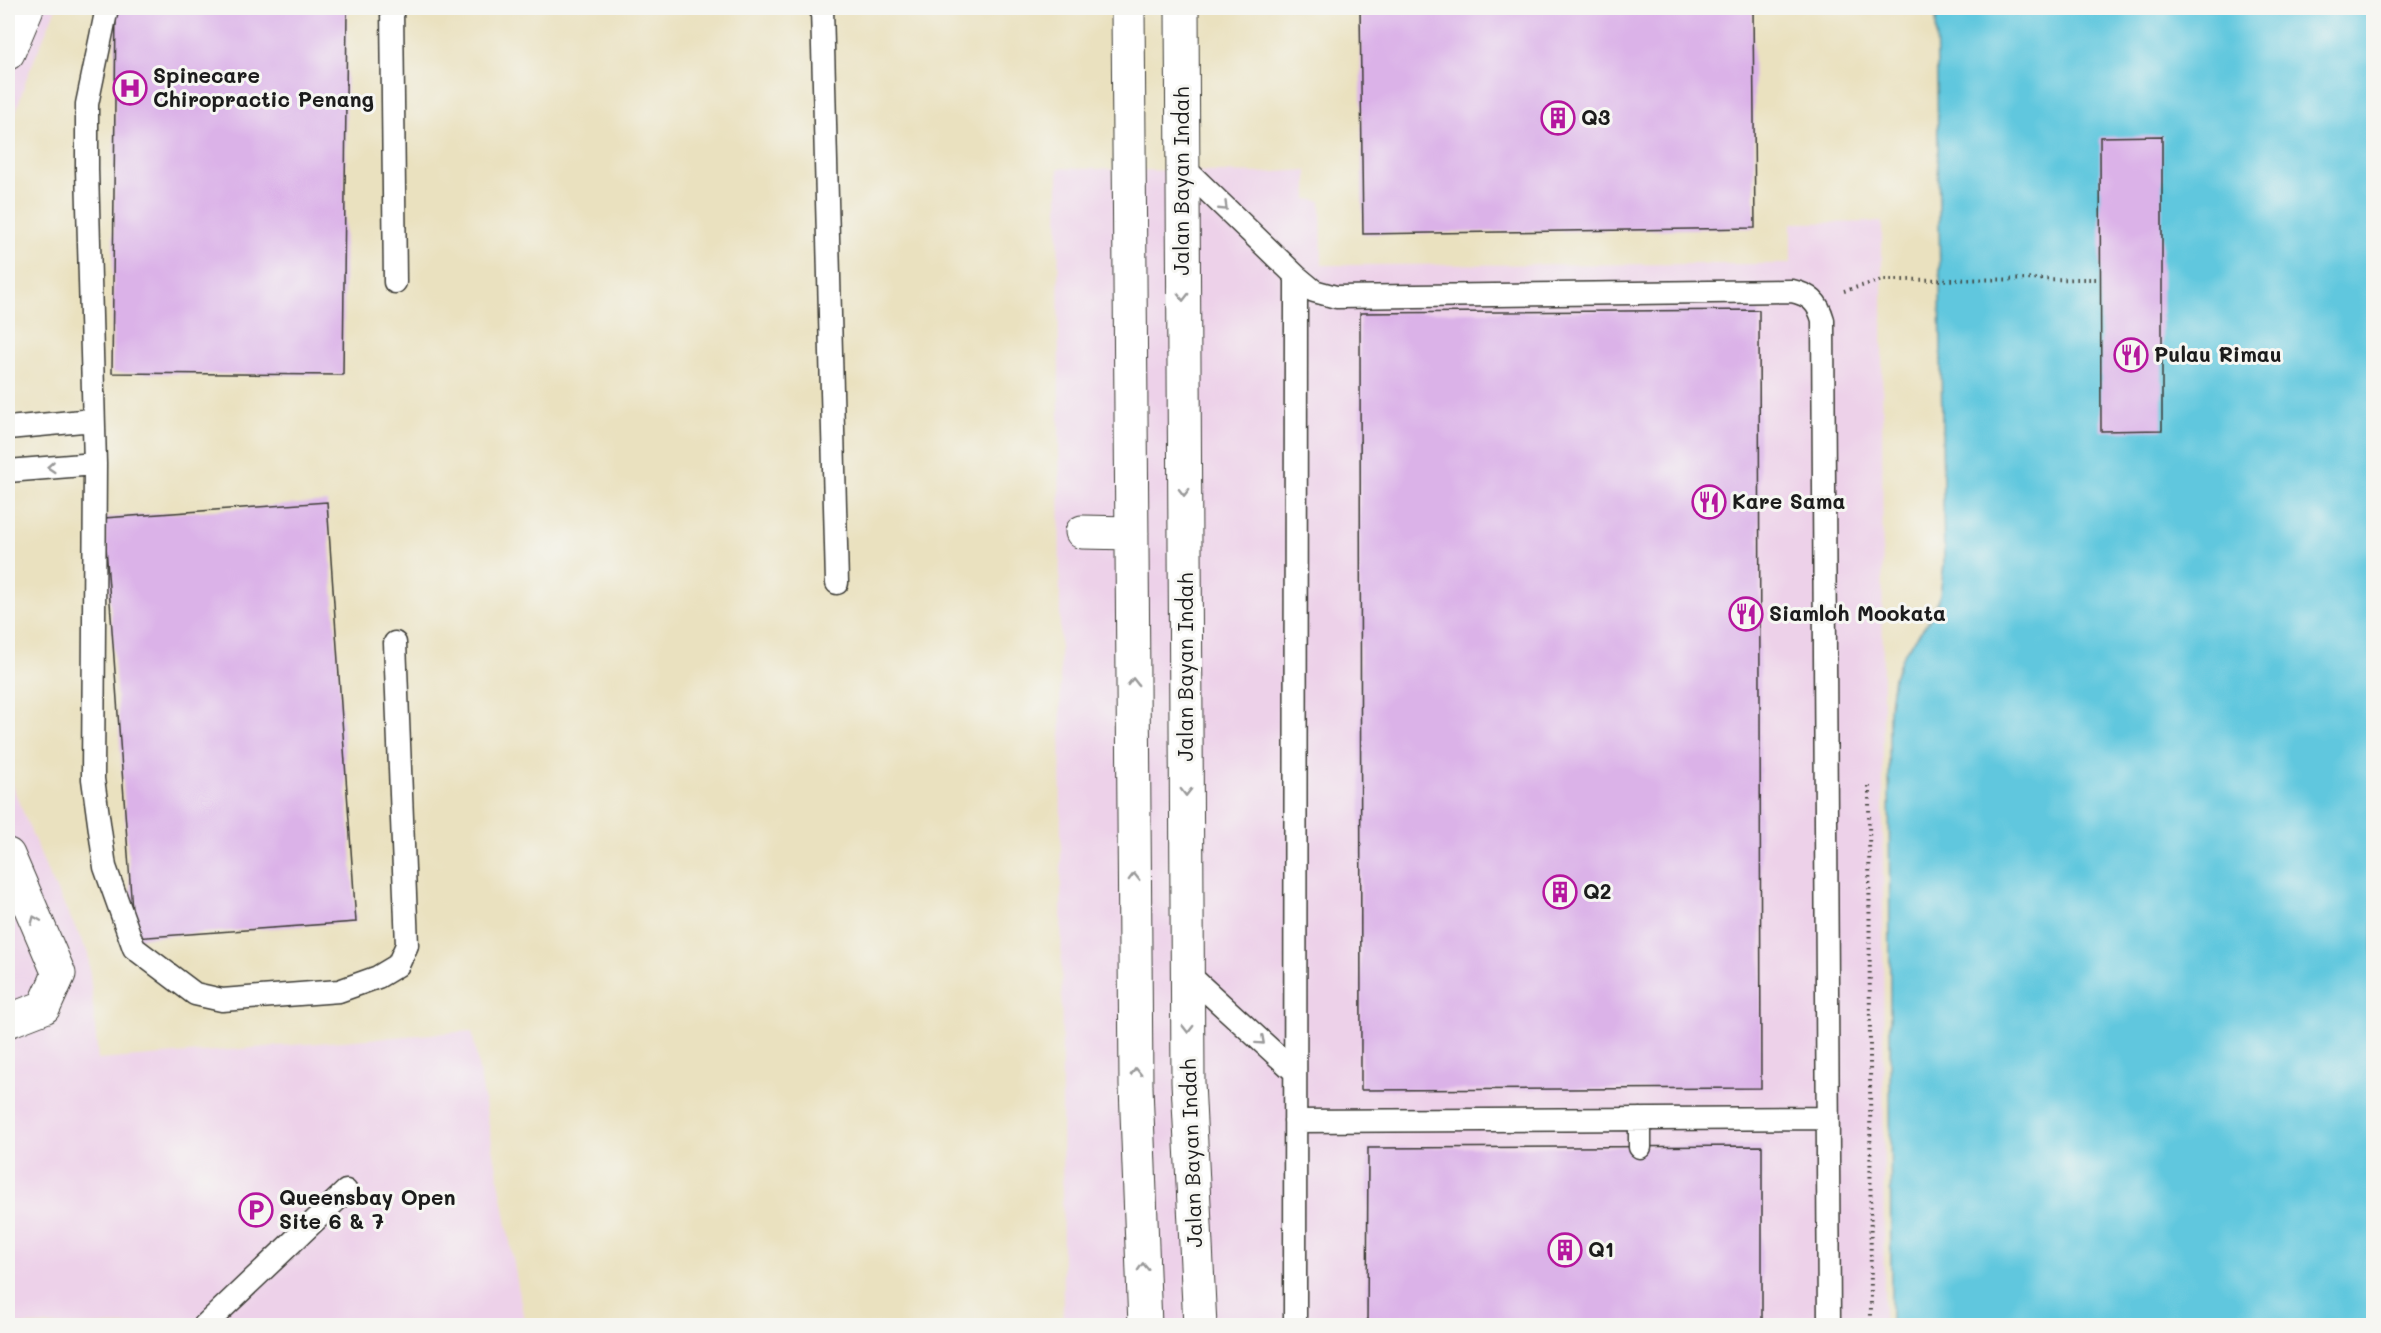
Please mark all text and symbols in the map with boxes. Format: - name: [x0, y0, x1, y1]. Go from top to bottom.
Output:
- place label: Spinecare Chiropractic Penang: [153, 61, 374, 112]
- hospital icon: Spinecare Chiropractic Penang: [112, 70, 148, 106]
- street label: Jalan Bayan Indah: [1167, 87, 1194, 275]
- building icon: Q3: [1540, 100, 1576, 136]
- place label: Q3: [1581, 103, 1610, 130]
- one-way arrow: [1217, 200, 1228, 211]
- one-way arrow: [1177, 292, 1189, 301]
- restaurant icon: Pulau Rimau: [2113, 337, 2149, 373]
- place label: Pulau Rimau: [2154, 340, 2282, 367]
- one-way arrow: [47, 461, 56, 474]
- restaurant icon: Kare Sama: [1691, 484, 1727, 520]
- one-way arrow: [1178, 487, 1190, 496]
- place label: Kare Sama: [1732, 487, 1845, 514]
- street label: Jalan Bayan Indah: [1171, 573, 1198, 761]
- restaurant icon: Siamloh Mookata: [1728, 596, 1764, 632]
- place label: Siamloh Mookata: [1769, 599, 1946, 626]
- one-way arrow: [1126, 678, 1139, 687]
- one-way arrow: [1180, 787, 1192, 796]
- one-way arrow: [1128, 873, 1140, 882]
- building icon: Q2: [1542, 874, 1578, 910]
- place label: Q2: [1583, 877, 1612, 904]
- one-way arrow: [30, 916, 42, 927]
- one-way arrow: [1182, 1024, 1194, 1033]
- one-way arrow: [1254, 1033, 1265, 1044]
- street label: Jalan Bayan Indah: [1174, 1058, 1207, 1248]
- one-way arrow: [1130, 1068, 1142, 1077]
- place label: Queensbay Open Site 6 & 7: [279, 1183, 456, 1234]
- parking icon: Queensbay Open Site 6 & 7: [238, 1192, 274, 1228]
- building icon: Q1: [1547, 1232, 1583, 1268]
- place label: Q1: [1588, 1235, 1614, 1262]
- one-way arrow: [1136, 1263, 1149, 1272]

